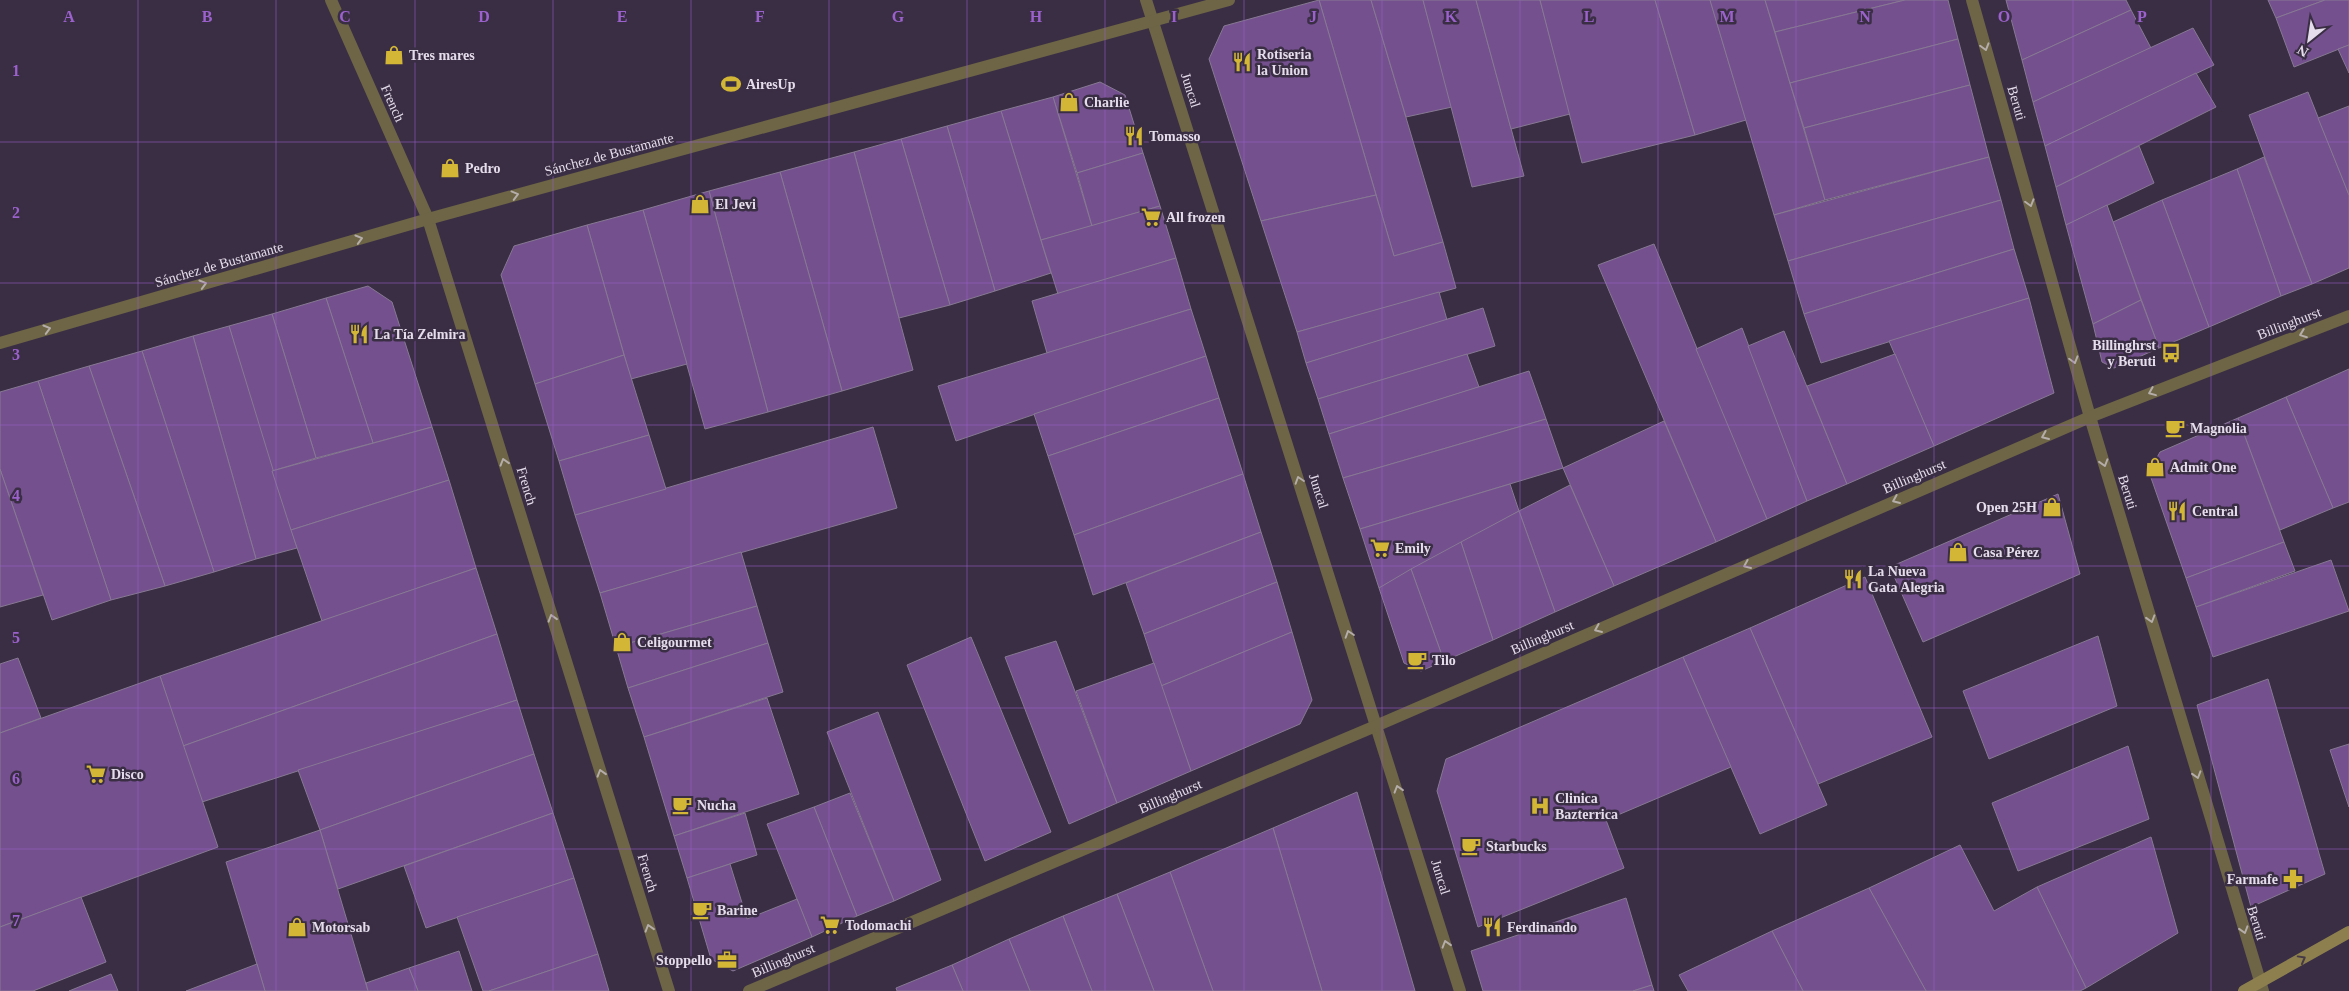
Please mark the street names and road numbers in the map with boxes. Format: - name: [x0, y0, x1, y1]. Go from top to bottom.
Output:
- street label: Juncal: [1178, 71, 1203, 110]
- street label: French: [378, 82, 407, 124]
- street label: Beruti: [2004, 84, 2029, 122]
- street label: Sánchez de Bustamante: [543, 130, 675, 179]
- street label: Sánchez de Bustamante: [153, 239, 285, 290]
- street label: Billinghurst: [2255, 304, 2323, 342]
- street label: Billinghurst: [1880, 456, 1948, 496]
- street label: French: [514, 465, 539, 507]
- street label: Juncal: [1306, 472, 1331, 511]
- street label: Beruti: [2115, 473, 2140, 511]
- street label: Billinghurst: [1508, 617, 1576, 657]
- street label: Billinghurst: [1136, 776, 1204, 816]
- street label: French: [635, 852, 660, 894]
- street label: Juncal: [1428, 858, 1453, 897]
- street label: Beruti: [2244, 904, 2269, 942]
- street label: Billinghurst: [749, 940, 817, 980]

